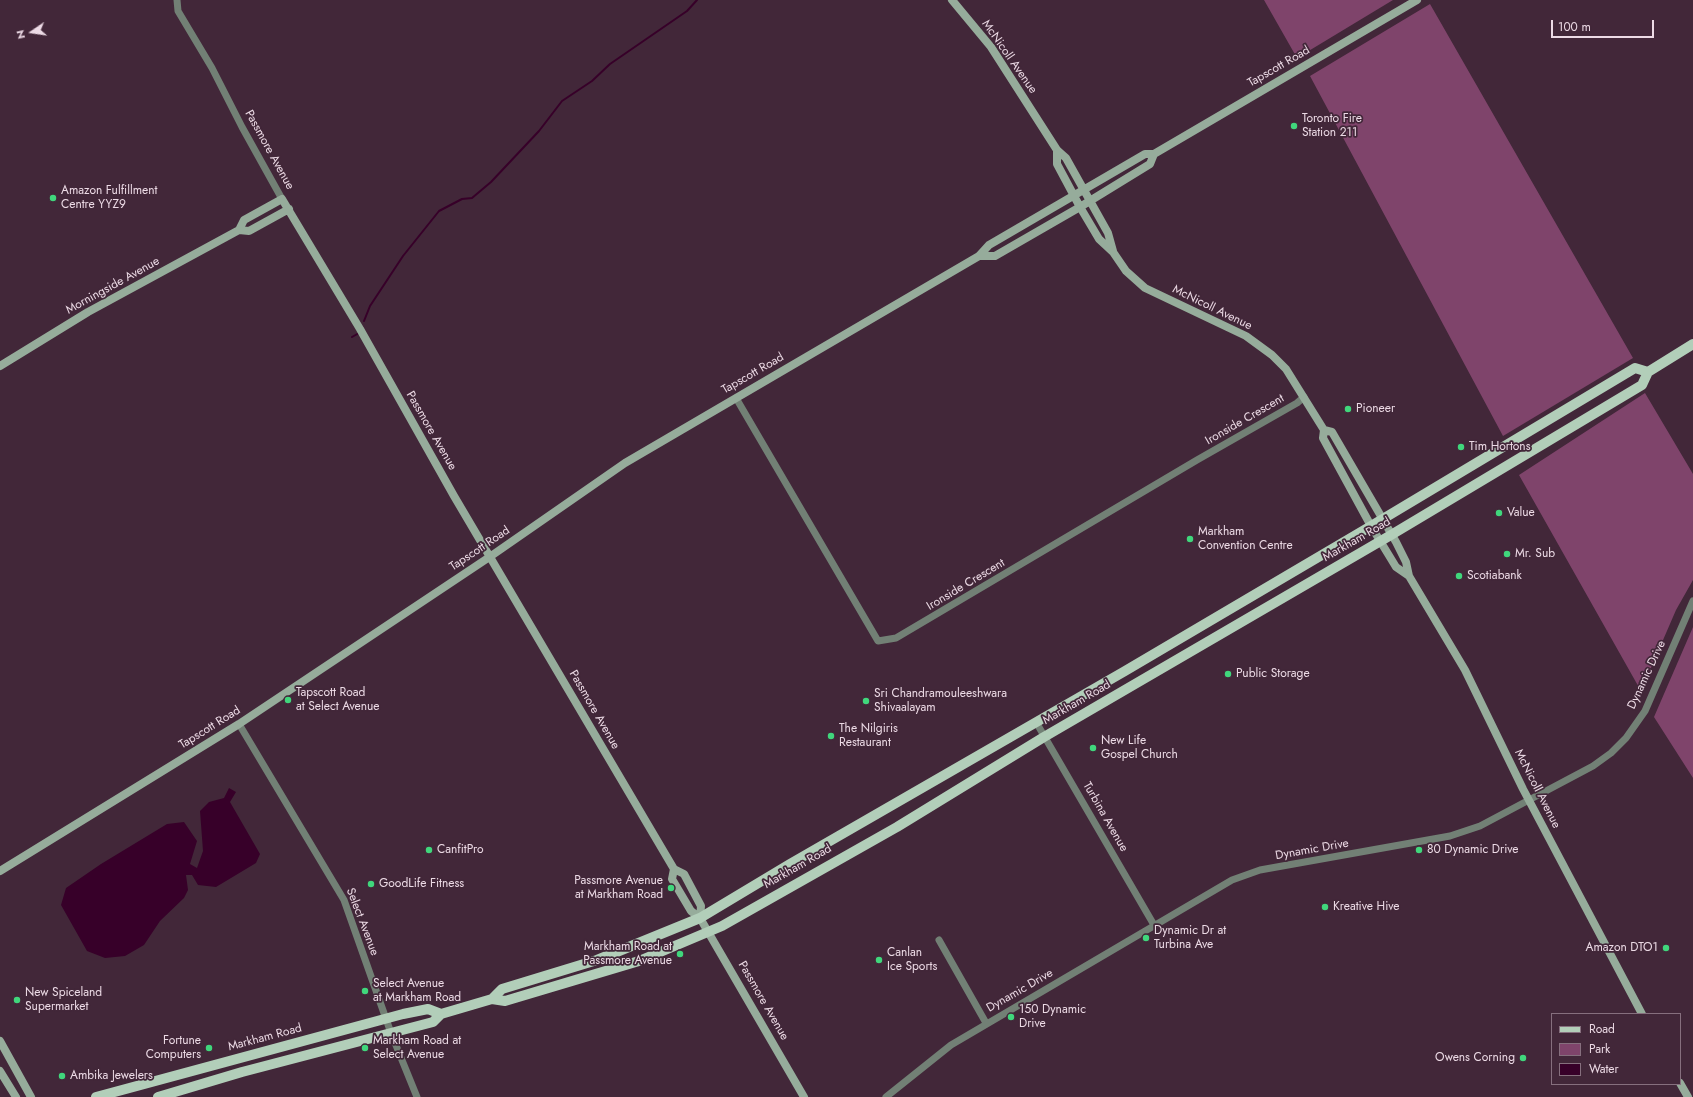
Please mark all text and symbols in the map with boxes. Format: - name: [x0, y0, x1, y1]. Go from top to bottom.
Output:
- north arrow: [12, 12, 52, 52]
- scale bar: [1553, 12, 1656, 38]
- street label: McNicoll Avenue: [978, 17, 1040, 97]
- text: 100 m: [1558, 18, 1591, 36]
- text: N: [12, 29, 29, 41]
- street label: Tapscott Road: [1245, 43, 1313, 91]
- street label: Passmore Avenue: [241, 108, 297, 192]
- place label: Toronto Fire Station 211: [1302, 112, 1362, 140]
- marker: Toronto Fire Station 211: [1289, 121, 1299, 131]
- place label: Amazon Fulfillment Centre YYZ9: [61, 184, 157, 212]
- marker: Amazon Fulfillment Centre YYZ9: [48, 193, 58, 203]
- street label: Morningside Avenue: [64, 254, 162, 318]
- street label: McNicoll Avenue: [1170, 283, 1254, 333]
- street label: Tapscott Road: [719, 350, 787, 398]
- street label: Passmore Avenue: [403, 389, 459, 473]
- street label: Ironside Crescent: [1203, 392, 1287, 448]
- place label: Pioneer: [1356, 402, 1395, 416]
- marker: Pioneer: [1343, 404, 1353, 414]
- place label: Tim Hortons: [1469, 440, 1530, 454]
- marker: Tim Hortons: [1456, 442, 1466, 452]
- place label: Value: [1507, 506, 1535, 520]
- marker: Value: [1494, 508, 1504, 518]
- street label: Markham Road: [1321, 515, 1393, 565]
- street label: Tapscott Road: [447, 524, 513, 574]
- place label: Markham Convention Centre: [1198, 525, 1293, 553]
- marker: Markham Convention Centre: [1185, 534, 1195, 544]
- place label: Mr. Sub: [1515, 547, 1555, 561]
- marker: Mr. Sub: [1502, 549, 1512, 559]
- street label: Ironside Crescent: [924, 556, 1008, 614]
- place label: Scotiabank: [1467, 569, 1522, 583]
- marker: Scotiabank: [1454, 571, 1464, 581]
- street label: Dynamic Drive: [1625, 638, 1669, 712]
- place label: Public Storage: [1236, 667, 1310, 681]
- street label: Passmore Avenue: [566, 668, 622, 752]
- marker: Public Storage: [1223, 669, 1233, 679]
- street label: Markham Road: [1041, 678, 1113, 728]
- place label: Tapscott Road at Select Avenue: [296, 686, 380, 714]
- place label: Sri Chandramouleeshwara Shivaalayam: [874, 687, 1007, 715]
- marker: Tapscott Road at Select Avenue: [283, 695, 293, 705]
- marker: Sri Chandramouleeshwara Shivaalayam: [861, 696, 871, 706]
- street label: Tapscott Road: [177, 704, 243, 752]
- place label: The Nilgiris Restaurant: [839, 722, 898, 750]
- marker: The Nilgiris Restaurant: [826, 731, 836, 741]
- place label: New Life Gospel Church: [1101, 734, 1178, 762]
- marker: New Life Gospel Church: [1088, 743, 1098, 753]
- street label: McNicoll Avenue: [1511, 747, 1563, 831]
- street label: Turbina Avenue: [1079, 780, 1131, 854]
- street label: Dynamic Drive: [1274, 836, 1350, 864]
- street label: Markham Road: [762, 842, 834, 892]
- place label: CanfitPro: [437, 843, 484, 857]
- place label: 80 Dynamic Drive: [1427, 843, 1519, 857]
- marker: CanfitPro: [424, 845, 434, 855]
- marker: 80 Dynamic Drive: [1414, 845, 1424, 855]
- place label: Passmore Avenue at Markham Road: [574, 874, 663, 902]
- place label: GoodLife Fitness: [379, 877, 464, 891]
- marker: GoodLife Fitness: [366, 879, 376, 889]
- marker: Passmore Avenue at Markham Road: [666, 883, 676, 893]
- street label: Select Avenue: [343, 886, 381, 958]
- place label: Kreative Hive: [1333, 900, 1400, 914]
- marker: Kreative Hive: [1320, 902, 1330, 912]
- place label: Dynamic Dr at Turbina Ave: [1154, 924, 1226, 952]
- marker: Dynamic Dr at Turbina Ave: [1141, 933, 1151, 943]
- place label: Markham Road at Passmore Avenue: [583, 940, 672, 968]
- place label: Amazon DTO1: [1585, 941, 1658, 955]
- marker: Amazon DTO1: [1661, 943, 1671, 953]
- place label: Canlan Ice Sports: [887, 946, 937, 974]
- marker: Markham Road at Passmore Avenue: [675, 949, 685, 959]
- marker: Canlan Ice Sports: [874, 955, 884, 965]
- street label: Passmore Avenue: [735, 959, 791, 1043]
- street label: Dynamic Drive: [984, 966, 1056, 1016]
- place label: Select Avenue at Markham Road: [373, 977, 461, 1005]
- place label: New Spiceland Supermarket: [25, 986, 102, 1014]
- marker: Select Avenue at Markham Road: [360, 986, 370, 996]
- marker: New Spiceland Supermarket: [12, 995, 22, 1005]
- place label: 150 Dynamic Drive: [1019, 1003, 1086, 1031]
- marker: 150 Dynamic Drive: [1006, 1012, 1016, 1022]
- legend: [1551, 1013, 1681, 1085]
- text: Road: [1589, 1020, 1615, 1038]
- street label: Markham Road: [227, 1021, 303, 1055]
- place label: Fortune Computers: [146, 1034, 201, 1062]
- place label: Markham Road at Select Avenue: [373, 1034, 461, 1062]
- text: Park: [1589, 1040, 1610, 1058]
- marker: Fortune Computers: [204, 1043, 214, 1053]
- marker: Markham Road at Select Avenue: [360, 1043, 370, 1053]
- place label: Owens Corning: [1435, 1051, 1515, 1065]
- marker: Owens Corning: [1518, 1053, 1528, 1063]
- text: Water: [1589, 1060, 1619, 1078]
- place label: Ambika Jewelers: [70, 1069, 153, 1083]
- marker: Ambika Jewelers: [57, 1071, 67, 1081]

